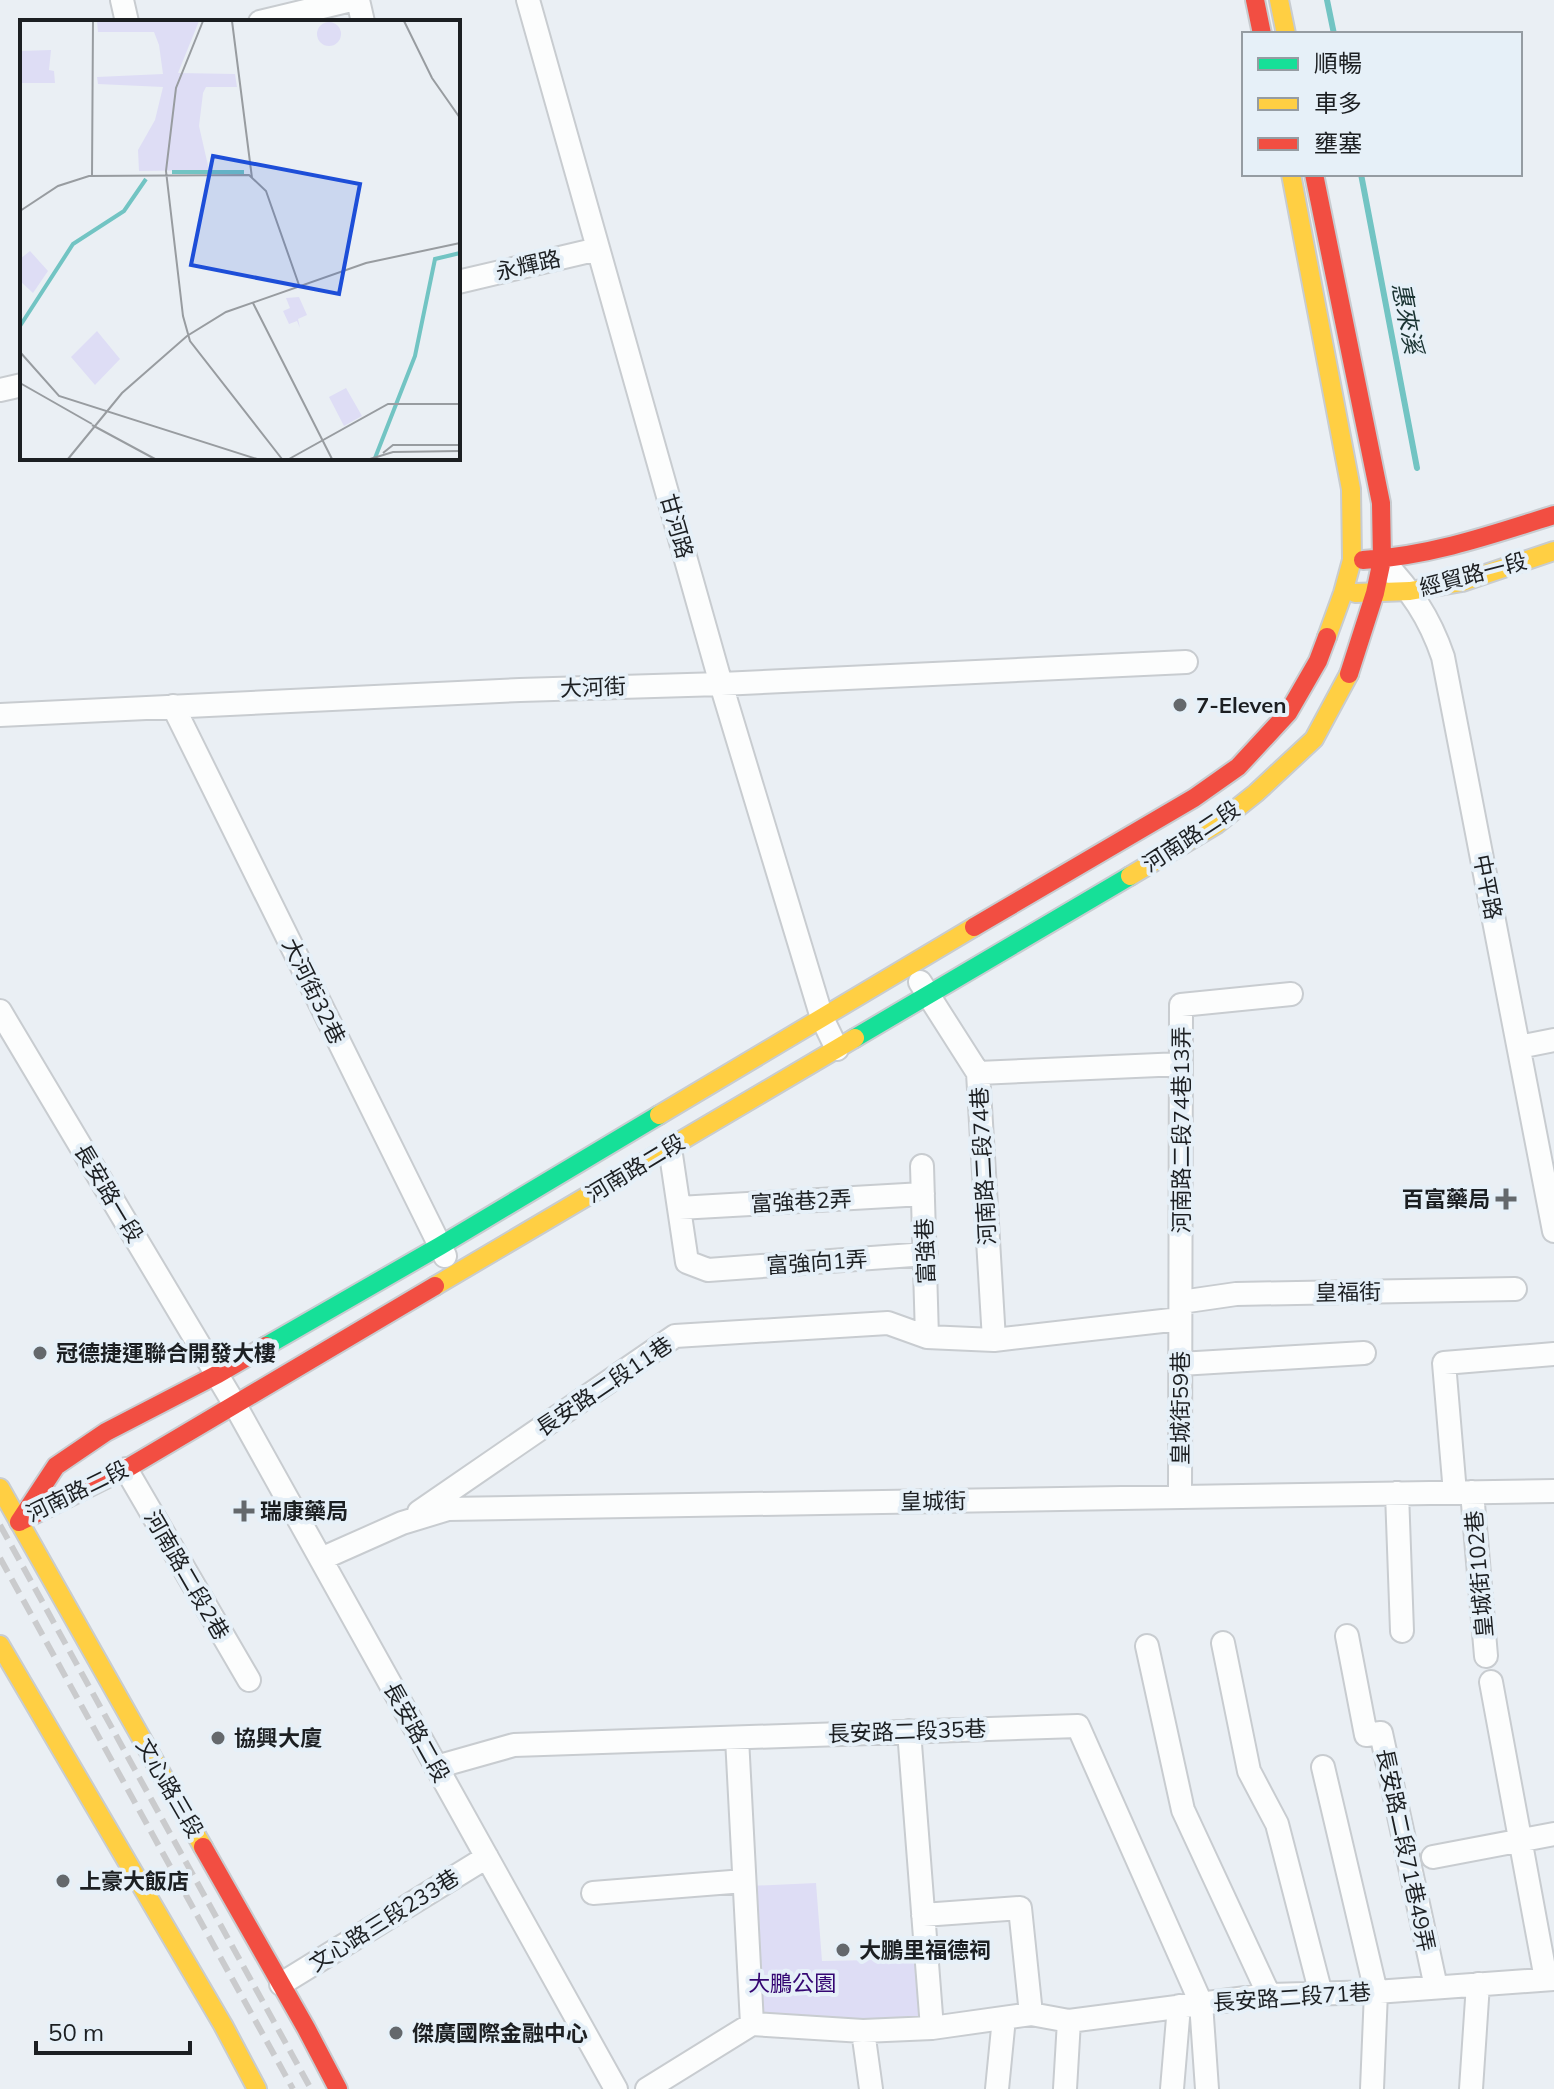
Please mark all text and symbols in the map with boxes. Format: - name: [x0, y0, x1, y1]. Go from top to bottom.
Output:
- inset map: [20, 20, 460, 460]
- legend: [1242, 32, 1522, 176]
- text: 順暢: [1314, 48, 1362, 78]
- text: 車多: [1314, 88, 1362, 118]
- text: 壅塞: [1314, 128, 1362, 158]
- street label: 永輝路: [493, 244, 563, 286]
- water label: 惠來溪: [1386, 280, 1430, 359]
- street label: 甘河路: [654, 490, 700, 562]
- street label: 經貿路一段: [1416, 546, 1530, 602]
- street label: 大河街: [560, 672, 626, 702]
- place label: 7-Eleven: [1196, 691, 1287, 719]
- marker: 7-Eleven: [1171, 696, 1189, 714]
- street label: 河南路二段: [1137, 794, 1245, 878]
- street label: 中平路: [1468, 852, 1508, 922]
- street label: 大河街32巷: [276, 933, 352, 1049]
- street label: 河南路二段74巷13弄: [1167, 1027, 1195, 1233]
- street label: 河南路二段74巷: [965, 1086, 1001, 1246]
- street label: 河南路二段: [581, 1128, 689, 1208]
- street label: 長安路一段: [69, 1139, 149, 1247]
- street label: 富強巷2弄: [750, 1184, 852, 1218]
- place label: 百富藥局: [1402, 1185, 1490, 1213]
- marker: 百富藥局: [1497, 1190, 1515, 1208]
- street label: 富強巷: [910, 1218, 940, 1284]
- street label: 富強向1弄: [766, 1245, 868, 1279]
- street label: 皇福街: [1315, 1277, 1381, 1307]
- street label: 長安路二段11巷: [531, 1330, 677, 1442]
- place label: 冠德捷運聯合開發大樓: [56, 1339, 276, 1367]
- marker: 冠德捷運聯合開發大樓: [31, 1344, 49, 1362]
- street label: 皇城街59巷: [1166, 1351, 1194, 1465]
- street label: 河南路二段: [21, 1454, 133, 1528]
- street label: 皇城街: [900, 1486, 966, 1516]
- place label: 瑞康藥局: [260, 1497, 348, 1525]
- marker: 瑞康藥局: [235, 1502, 253, 1520]
- street label: 河南路二段2巷: [139, 1505, 235, 1645]
- street label: 皇城街102巷: [1459, 1509, 1499, 1639]
- street label: 長安路二段: [378, 1677, 456, 1787]
- street label: 長安路二段35巷: [827, 1714, 987, 1748]
- place label: 協興大廈: [234, 1724, 322, 1752]
- marker: 協興大廈: [209, 1729, 227, 1747]
- street label: 文心路三段: [130, 1733, 210, 1843]
- street label: 長安路二段71巷49弄: [1371, 1746, 1441, 1954]
- street label: 文心路三段233巷: [304, 1863, 464, 1977]
- place label: 上豪大飯店: [79, 1867, 189, 1895]
- marker: 上豪大飯店: [54, 1872, 72, 1890]
- place label: 大鵬里福德祠: [859, 1936, 991, 1964]
- marker: 大鵬里福德祠: [834, 1941, 852, 1959]
- park label: 大鵬公園: [748, 1969, 836, 1997]
- street label: 長安路二段71巷: [1212, 1978, 1372, 2016]
- scale bar: [36, 2005, 190, 2055]
- text: 50 m: [48, 2017, 104, 2047]
- place label: 傑廣國際金融中心: [412, 2019, 588, 2047]
- marker: 傑廣國際金融中心: [387, 2024, 405, 2042]

